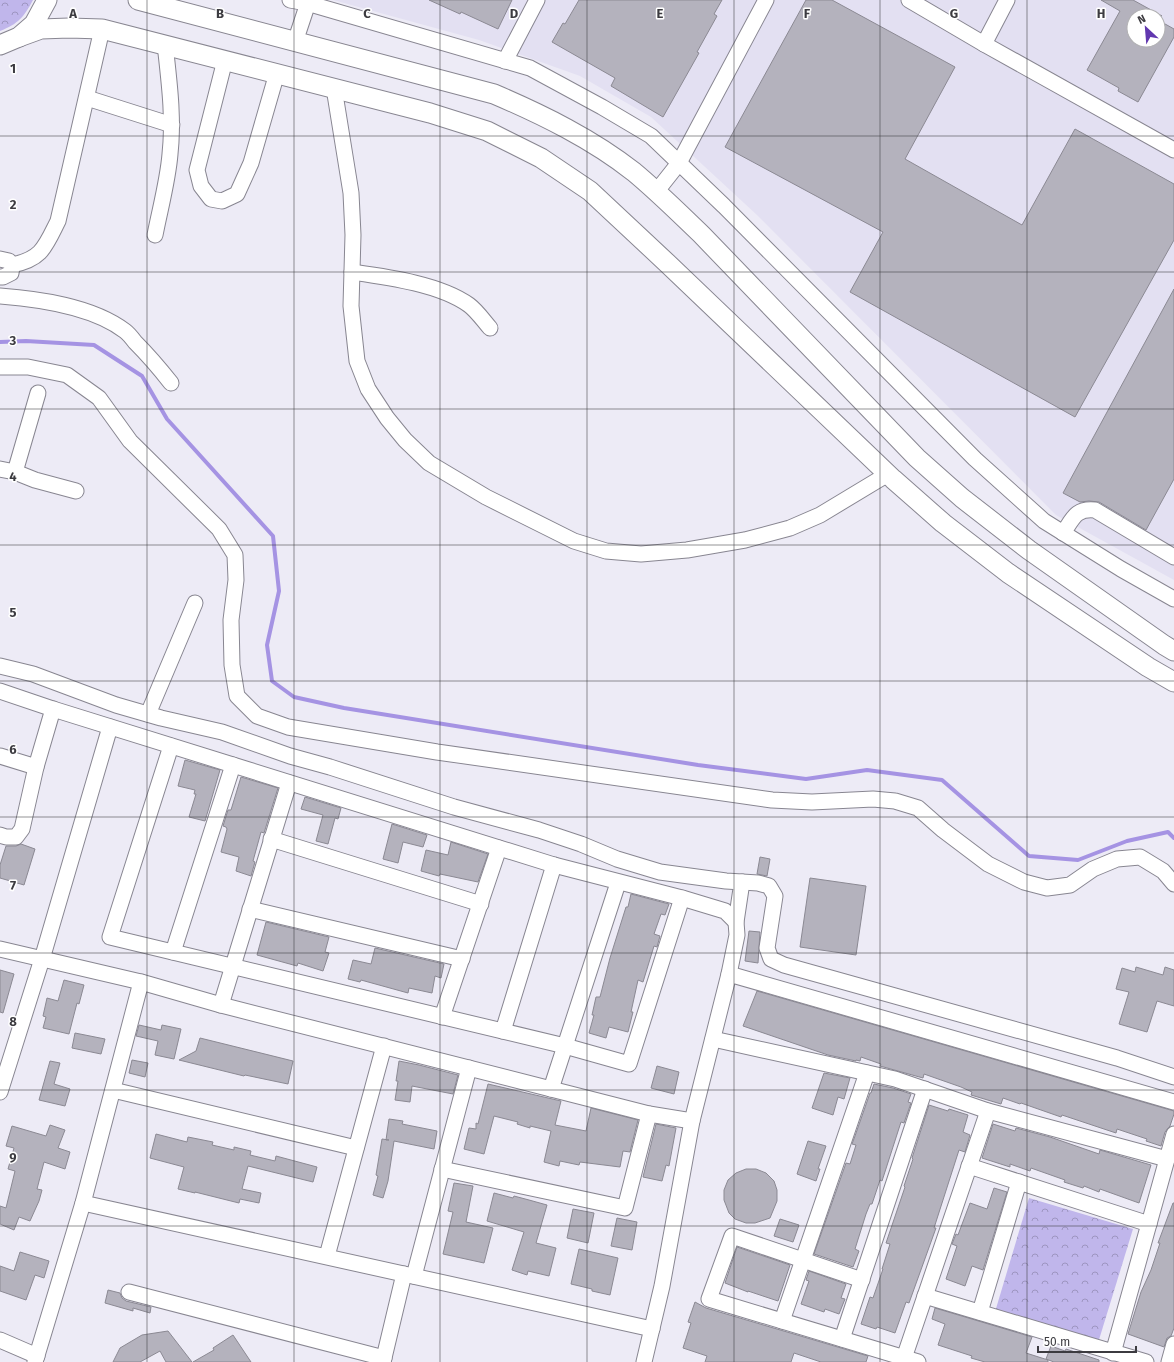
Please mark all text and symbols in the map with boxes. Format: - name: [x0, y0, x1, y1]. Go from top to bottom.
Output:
- text: A: [68, 6, 77, 21]
- text: B: [216, 6, 224, 21]
- text: C: [363, 6, 371, 21]
- text: D: [510, 6, 519, 21]
- text: E: [657, 6, 664, 21]
- text: F: [804, 6, 811, 21]
- text: G: [950, 6, 958, 21]
- text: H: [1097, 6, 1105, 21]
- north arrow: [1126, 8, 1166, 48]
- text: N: [1136, 12, 1148, 27]
- text: 1: [10, 61, 16, 76]
- text: 2: [10, 197, 17, 212]
- text: 3: [9, 333, 17, 348]
- text: 4: [9, 469, 17, 484]
- text: 5: [10, 605, 17, 620]
- text: 6: [9, 742, 17, 757]
- text: 7: [10, 878, 16, 893]
- text: 8: [9, 1014, 17, 1029]
- text: 9: [9, 1150, 17, 1165]
- scale bar: [1038, 1328, 1136, 1354]
- text: 50 m: [1044, 1335, 1070, 1349]

